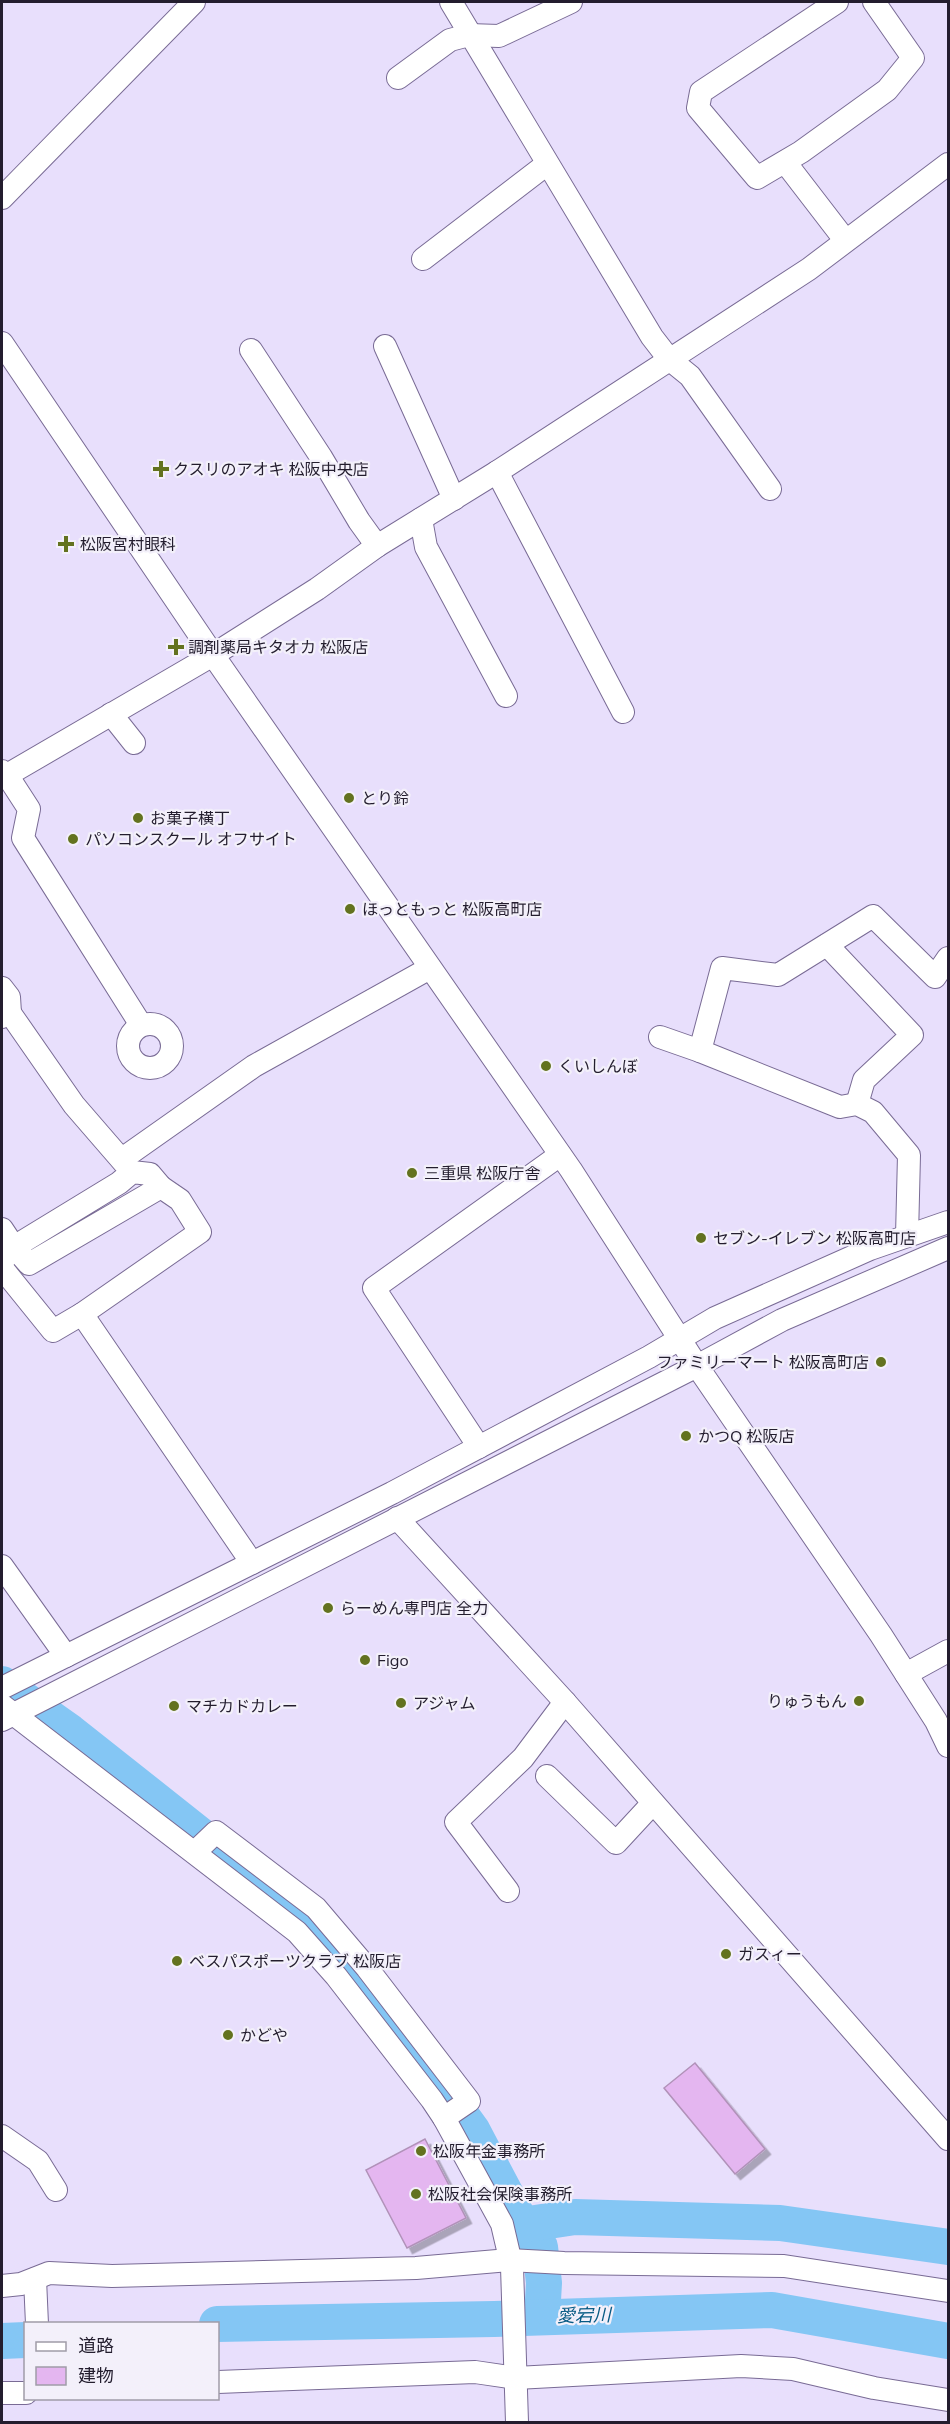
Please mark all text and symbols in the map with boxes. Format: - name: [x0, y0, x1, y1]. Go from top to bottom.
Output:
- place label: クスリのアオキ 松阪中央店: [173, 459, 369, 479]
- marker: クスリのアオキ 松阪中央店: [154, 462, 168, 476]
- place label: 松阪宮村眼科: [80, 534, 176, 554]
- marker: 松阪宮村眼科: [57, 535, 75, 553]
- place label: 調剤薬局キタオカ 松阪店: [188, 637, 368, 657]
- marker: 調剤薬局キタオカ 松阪店: [169, 640, 183, 654]
- place label: とり鈴: [361, 788, 409, 808]
- marker: とり鈴: [342, 791, 356, 805]
- place label: お菓子横丁: [150, 808, 230, 828]
- marker: お菓子横丁: [131, 811, 145, 825]
- place label: パソコンスクール オフサイト: [85, 829, 297, 849]
- marker: パソコンスクール オフサイト: [66, 832, 80, 846]
- place label: ほっともっと 松阪高町店: [362, 899, 542, 919]
- marker: ほっともっと 松阪高町店: [343, 902, 357, 916]
- place label: くいしんぼ: [558, 1056, 638, 1076]
- marker: くいしんぼ: [539, 1059, 553, 1073]
- place label: 三重県 松阪庁舎: [424, 1163, 540, 1183]
- marker: 三重県 松阪庁舎: [405, 1166, 419, 1180]
- place label: セブン-イレブン 松阪高町店: [713, 1228, 916, 1248]
- marker: セブン-イレブン 松阪高町店: [694, 1231, 708, 1245]
- place label: ファミリーマート 松阪高町店: [657, 1352, 869, 1372]
- marker: ファミリーマート 松阪高町店: [874, 1355, 888, 1369]
- place label: かつQ 松阪店: [698, 1426, 795, 1446]
- marker: かつQ 松阪店: [679, 1429, 693, 1443]
- place label: らーめん専門店 全力: [340, 1598, 488, 1618]
- marker: らーめん専門店 全力: [321, 1601, 335, 1615]
- place label: Figo: [377, 1650, 409, 1670]
- marker: Figo: [358, 1653, 372, 1667]
- place label: りゅうもん: [767, 1691, 847, 1711]
- place label: アジャム: [413, 1693, 476, 1713]
- marker: りゅうもん: [852, 1694, 866, 1708]
- place label: マチカドカレー: [186, 1696, 298, 1716]
- marker: アジャム: [394, 1696, 408, 1710]
- marker: マチカドカレー: [167, 1699, 181, 1713]
- place label: ガスィー: [738, 1944, 802, 1964]
- marker: ガスィー: [719, 1947, 733, 1961]
- place label: ベスパスポーツクラブ 松阪店: [189, 1951, 401, 1971]
- marker: ベスパスポーツクラブ 松阪店: [170, 1954, 184, 1968]
- place label: かどや: [240, 2025, 288, 2045]
- marker: かどや: [221, 2028, 235, 2042]
- place label: 松阪年金事務所: [433, 2141, 545, 2161]
- marker: 松阪年金事務所: [414, 2144, 428, 2158]
- place label: 松阪社会保険事務所: [428, 2184, 572, 2204]
- marker: 松阪社会保険事務所: [409, 2187, 423, 2201]
- water label: 愛宕川: [557, 2303, 613, 2327]
- legend: [24, 2322, 219, 2400]
- text: 道路: [78, 2334, 114, 2357]
- text: 建物: [78, 2364, 114, 2387]

